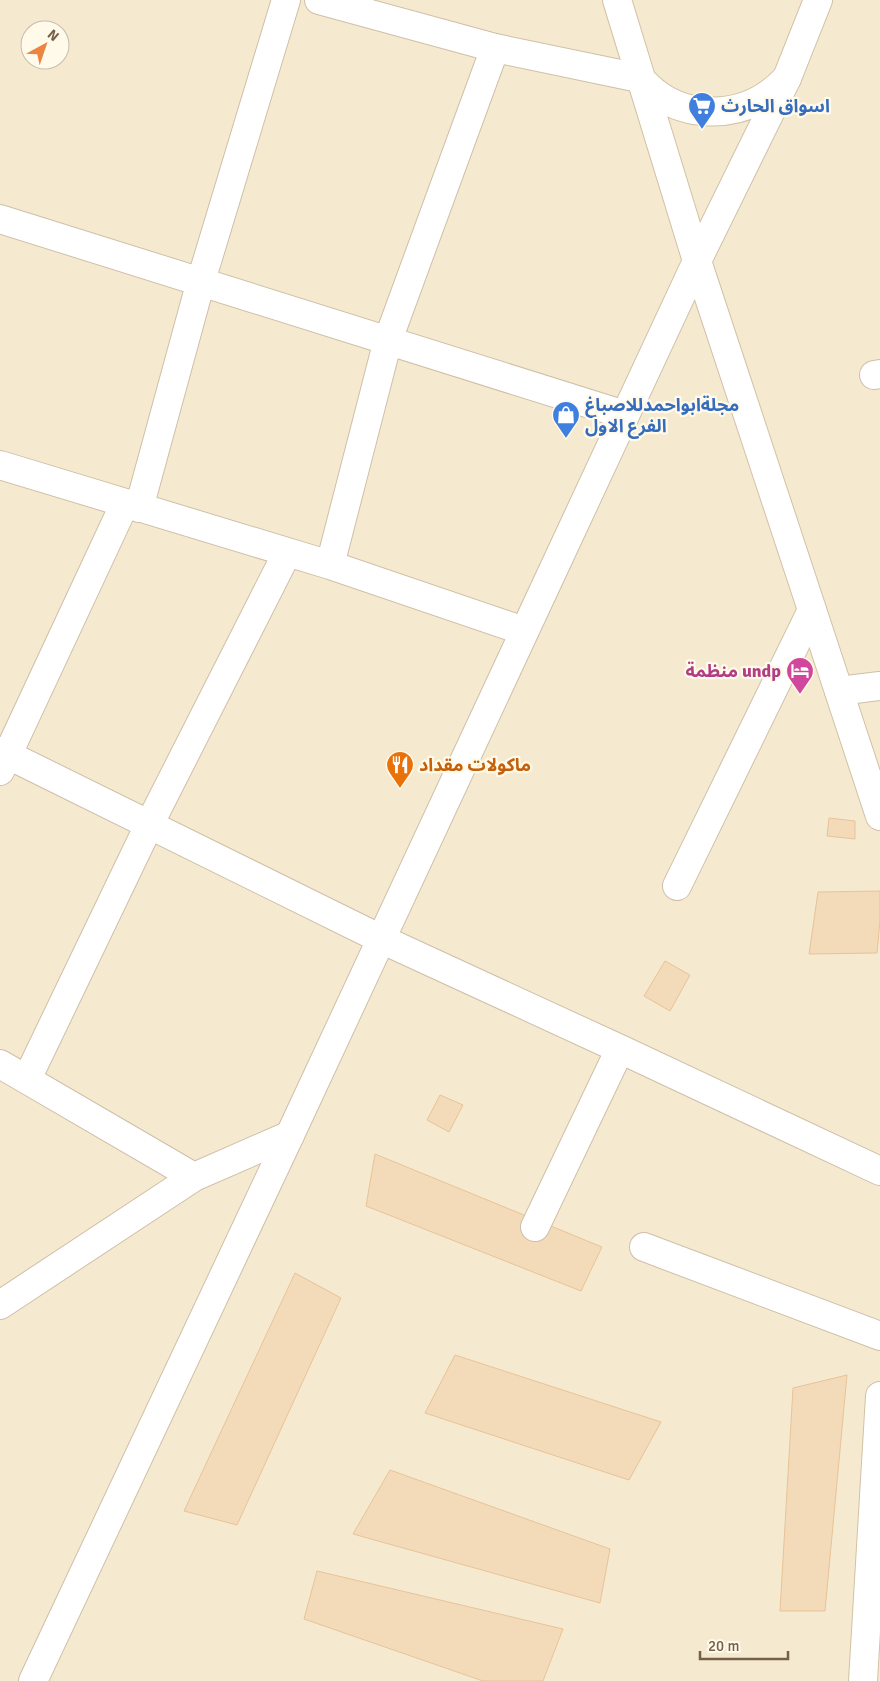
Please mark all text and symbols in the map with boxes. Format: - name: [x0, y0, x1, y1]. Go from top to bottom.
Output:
- north arrow: [20, 20, 70, 70]
- text: N: [44, 26, 62, 45]
- supermarket icon: اسواق الحارث: [687, 91, 717, 130]
- place label: اسواق الحارث: [721, 95, 830, 117]
- place label: مجلةابواحمدللاصباغ الفرع الاول: [585, 394, 739, 439]
- shop icon: مجلةابواحمدللاصباغ الفرع الاول: [551, 400, 581, 439]
- hotel icon: منظمة undp: [785, 656, 815, 695]
- place label: منظمة undp: [686, 660, 781, 682]
- restaurant icon: ماكولات مقداد: [385, 750, 415, 789]
- place label: ماكولات مقداد: [419, 754, 531, 776]
- scale bar: [700, 1628, 788, 1660]
- text: 20 m: [708, 1637, 739, 1655]

